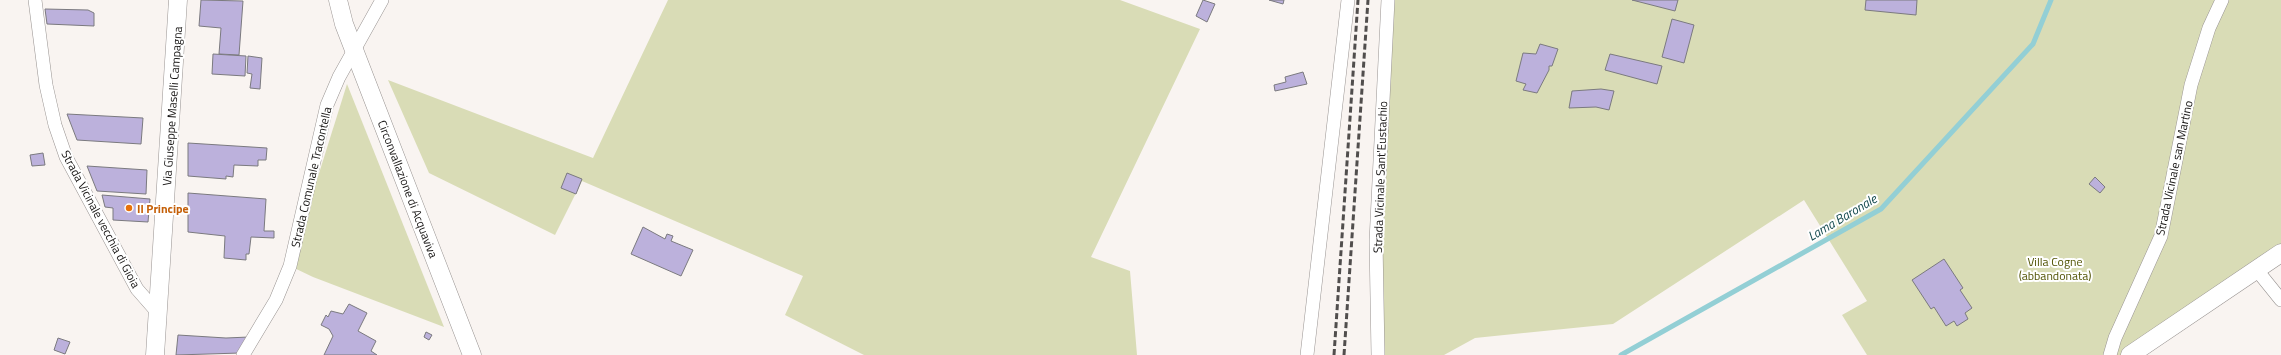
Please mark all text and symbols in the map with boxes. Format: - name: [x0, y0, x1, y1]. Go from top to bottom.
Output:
- street label: Via Giuseppe Maselli Campagna: [157, 26, 187, 186]
- street label: Strada Vicinale san Martino: [2150, 99, 2198, 237]
- street label: Strada Vicinale Sant'Eustachio: [1368, 101, 1392, 253]
- street label: Strada Comunale Tracontella: [286, 105, 336, 249]
- street label: Circonvallazione di Acquaviva: [373, 117, 443, 261]
- street label: Strada Vicinale vecchia di Gioia: [57, 147, 145, 291]
- water label: Lama Baronale: [1804, 188, 1881, 246]
- place label: Il Principe: [137, 199, 189, 218]
- marker: Il Principe: [124, 203, 134, 213]
- park label: Villa Cogne (abbandonata): [2019, 252, 2091, 285]

